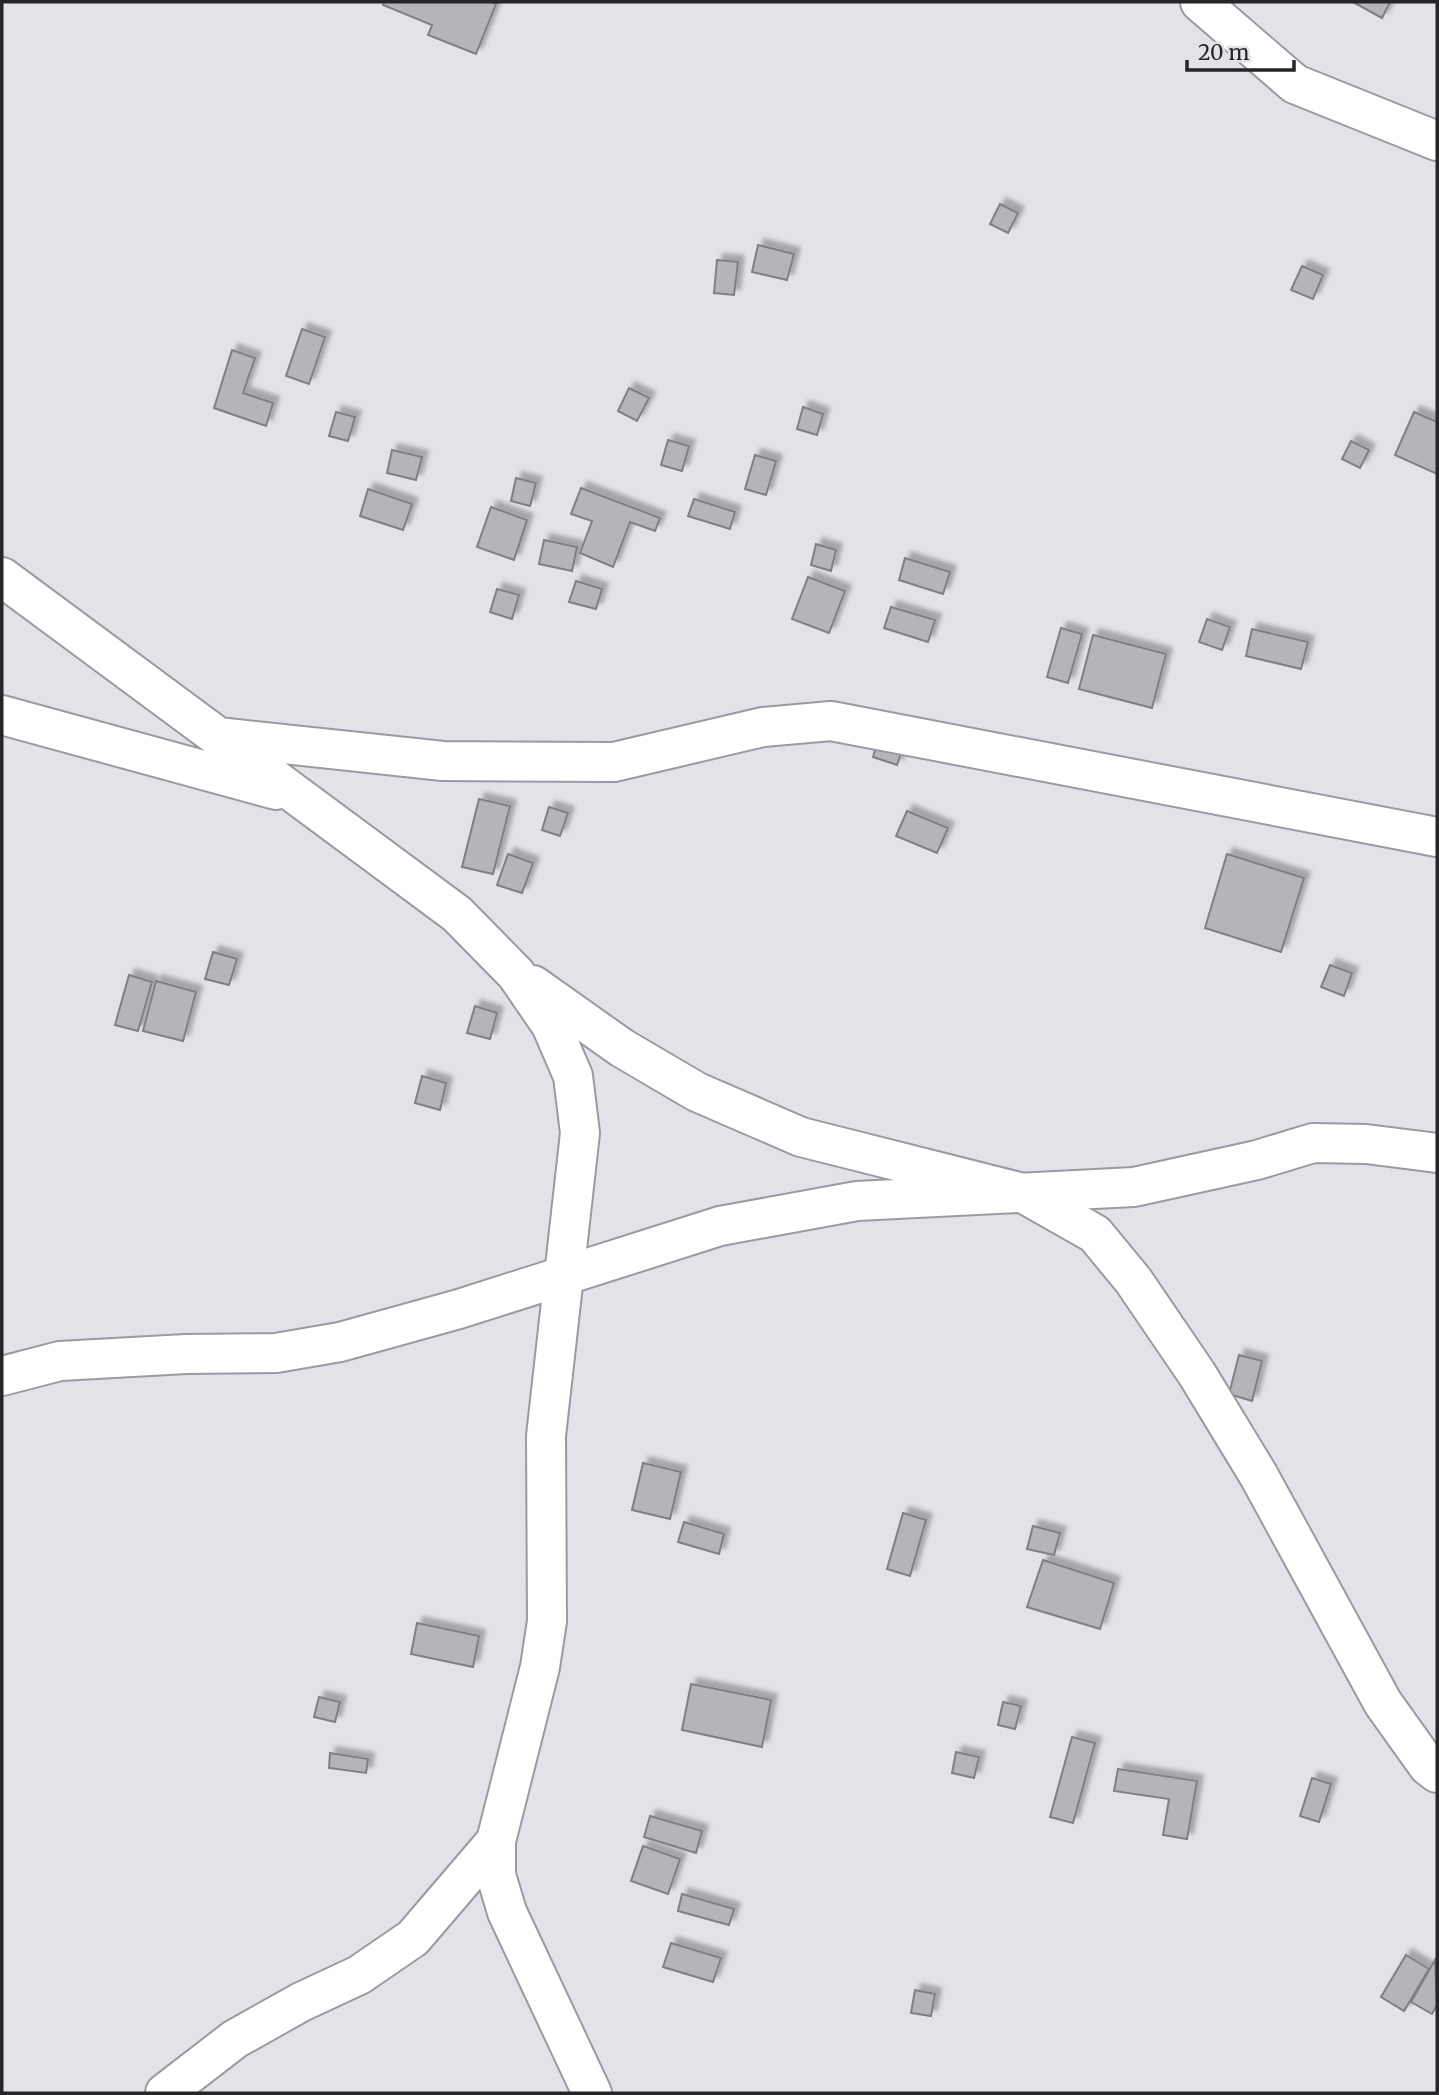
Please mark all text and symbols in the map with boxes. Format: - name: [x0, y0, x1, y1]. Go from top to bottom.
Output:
- scale bar: [1187, 28, 1294, 72]
- text: 20 m: [1198, 39, 1250, 66]

